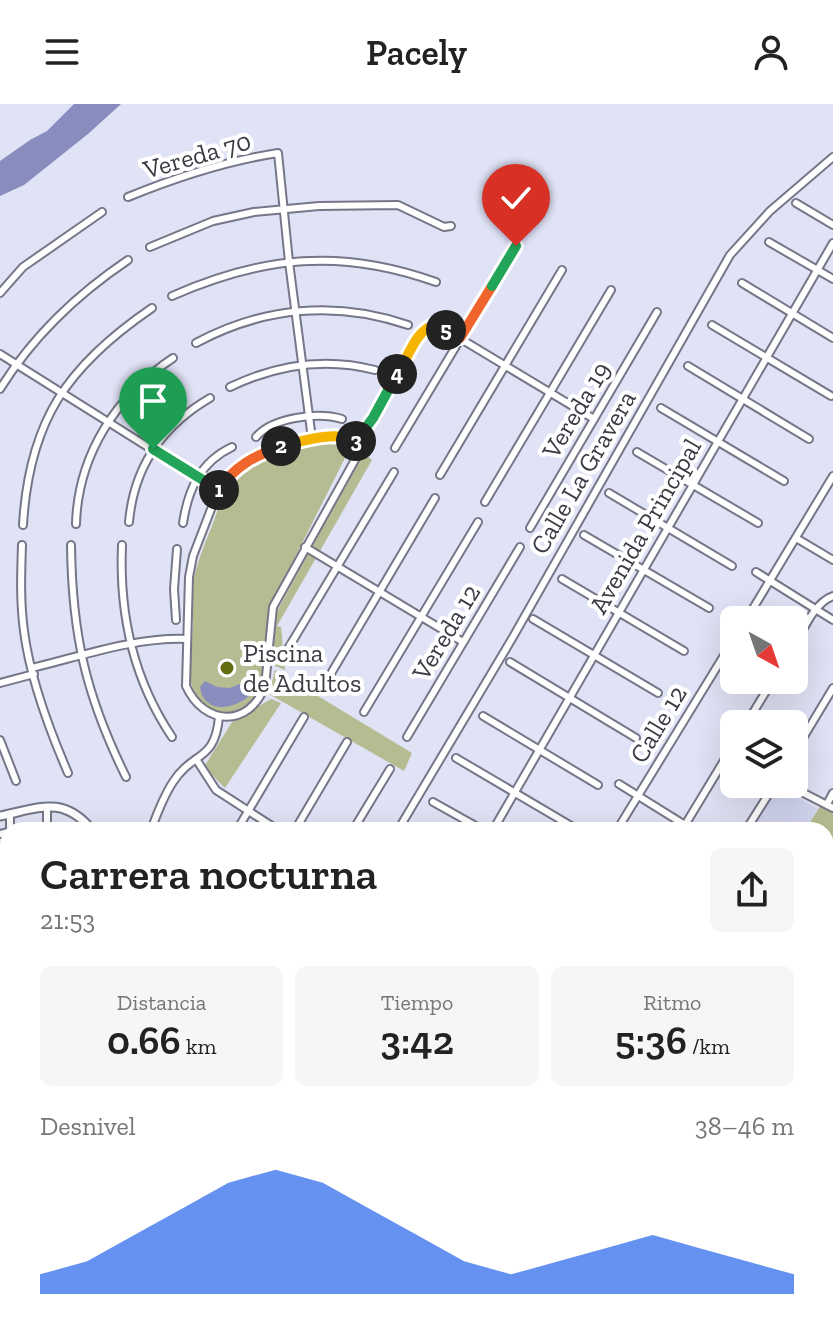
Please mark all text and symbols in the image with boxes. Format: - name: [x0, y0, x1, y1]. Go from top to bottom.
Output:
- icon: menu: [40, 30, 84, 74]
- icon: person: [749, 30, 793, 74]
- text: Pacely: [366, 31, 467, 74]
- street label: Vereda 70: [139, 124, 254, 186]
- pin: [482, 164, 550, 246]
- icon: check: [494, 176, 538, 220]
- pin: 5: [426, 310, 466, 350]
- text: 5: [440, 316, 452, 343]
- pin: 4: [377, 354, 417, 394]
- street label: Vereda 19: [534, 356, 617, 465]
- text: 4: [391, 360, 403, 387]
- pin: [119, 367, 187, 449]
- icon: arrive: [131, 379, 175, 423]
- street label: Calle La Gravera: [523, 384, 643, 559]
- pin: 3: [336, 421, 376, 461]
- pin: 2: [261, 426, 301, 466]
- text: 3: [350, 427, 362, 454]
- text: 2: [275, 432, 287, 459]
- street label: Avenida Principal: [582, 433, 708, 619]
- pin: 1: [199, 470, 239, 510]
- text: 1: [215, 476, 223, 503]
- street label: Vereda 12: [404, 578, 487, 687]
- north arrow: [720, 606, 808, 694]
- map controls: [720, 606, 808, 798]
- place label: Piscina de Adultos: [243, 637, 361, 699]
- marker: Piscina de Adultos: [218, 659, 236, 677]
- street label: Calle 12: [622, 679, 694, 769]
- button: layers: [720, 710, 808, 798]
- text: Carrera nocturna: [40, 847, 377, 900]
- button: share: [710, 848, 794, 932]
- text: 21:53: [40, 904, 95, 936]
- text: Distancia: [117, 989, 206, 1016]
- text: Tiempo: [381, 989, 453, 1016]
- text: Ritmo: [643, 989, 701, 1016]
- text: 0.66: [107, 1016, 181, 1064]
- text: 3:42: [380, 1016, 454, 1064]
- text: 5:36: [615, 1016, 687, 1064]
- text: km: [181, 1033, 216, 1060]
- text: /km: [687, 1033, 730, 1060]
- text: Desnivel: [40, 1110, 136, 1142]
- text: 38–46 m: [695, 1110, 794, 1142]

